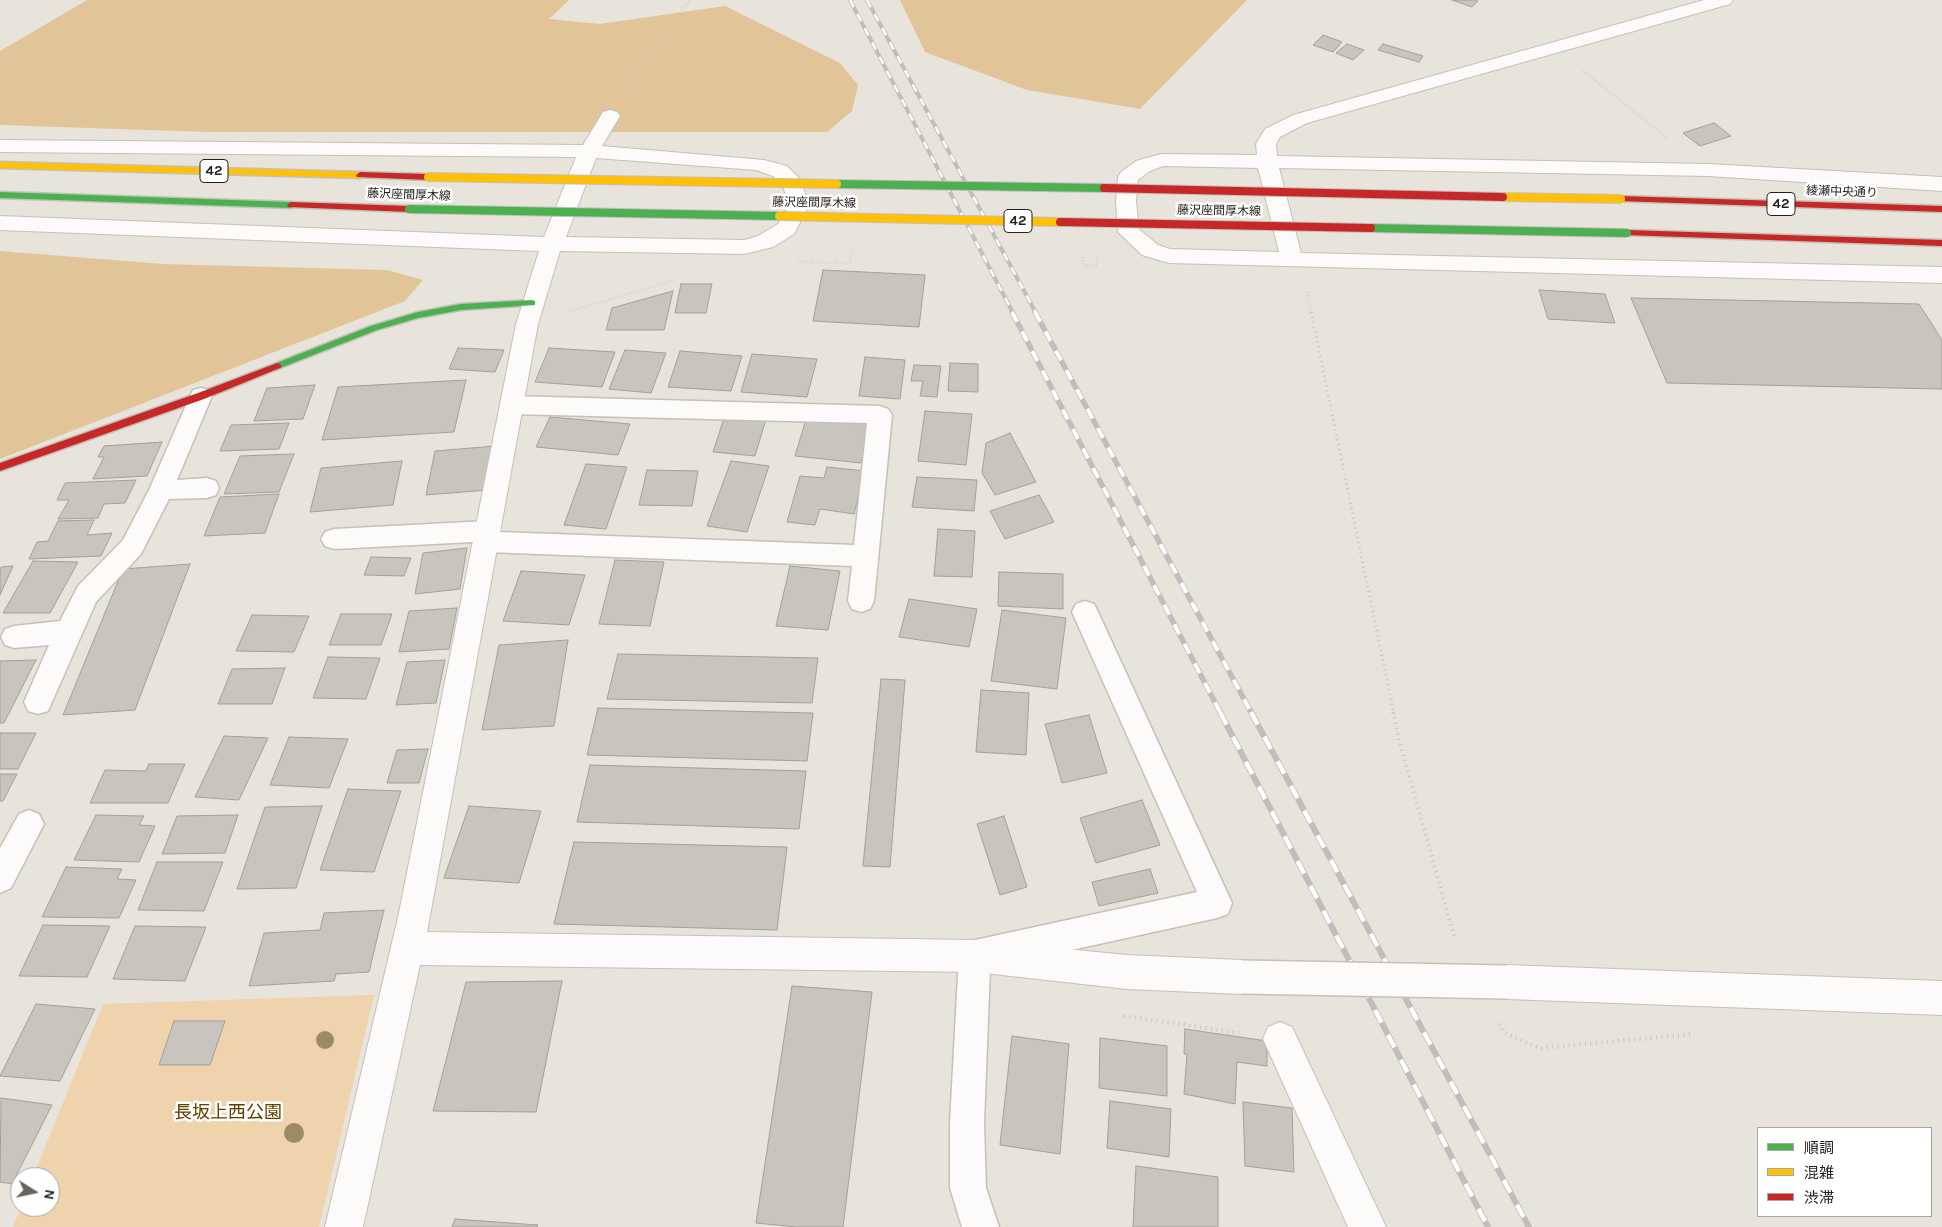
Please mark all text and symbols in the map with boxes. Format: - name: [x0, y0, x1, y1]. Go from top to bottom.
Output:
- road number: 42: [200, 160, 228, 182]
- street label: 綾瀬中央通り: [1806, 184, 1878, 200]
- street label: 藤沢座間厚木線: [367, 186, 451, 204]
- road number: 42: [1767, 192, 1795, 215]
- street label: 藤沢座間厚木線: [772, 195, 856, 211]
- street label: 藤沢座間厚木線: [1177, 203, 1261, 219]
- road number: 42: [1004, 210, 1032, 232]
- park label: 長坂上西公園: [174, 1102, 282, 1124]
- legend: [1757, 1127, 1932, 1217]
- text: 順調: [1804, 1139, 1834, 1157]
- text: 混雑: [1804, 1164, 1834, 1182]
- north arrow: [10, 1167, 60, 1217]
- text: N: [40, 1188, 59, 1201]
- text: 渋滞: [1804, 1189, 1834, 1207]

